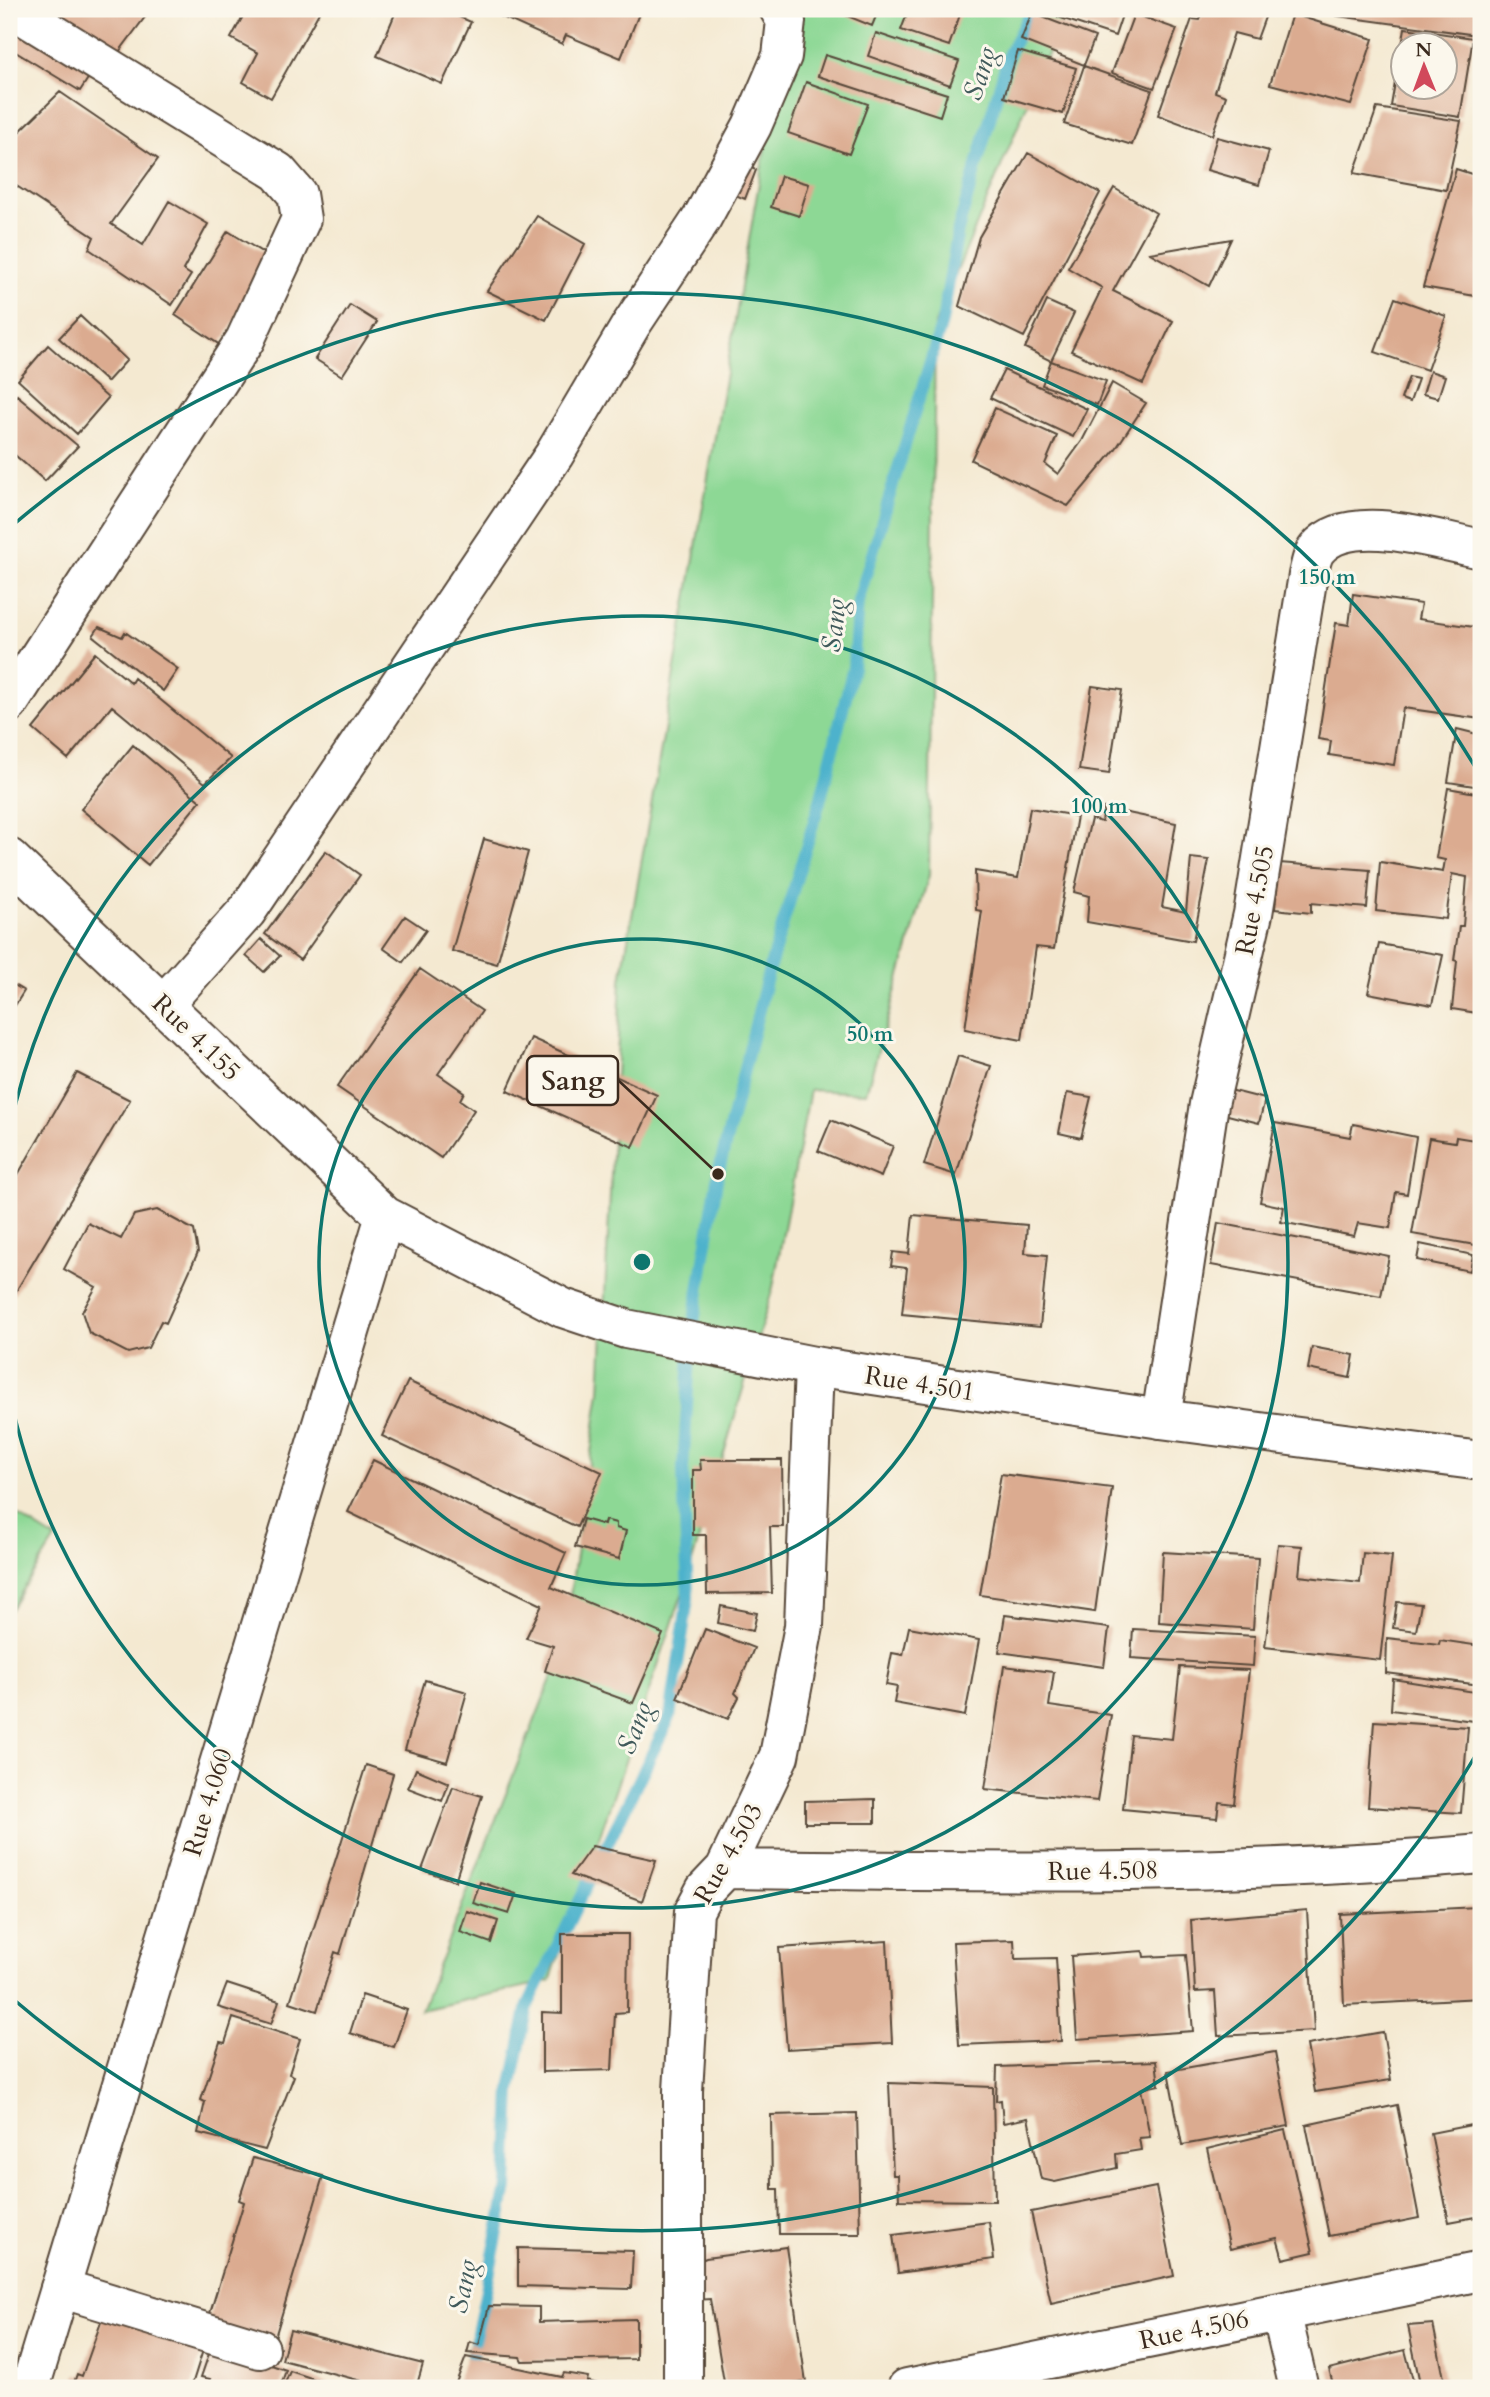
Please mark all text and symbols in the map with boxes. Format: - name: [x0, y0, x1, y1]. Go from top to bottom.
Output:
- north arrow: [1388, 32, 1458, 102]
- text: N: [1415, 37, 1433, 63]
- water label: Sang: [954, 41, 1007, 105]
- text: 150 m: [1298, 563, 1356, 592]
- water label: Sang: [812, 596, 856, 654]
- text: 100 m: [1070, 792, 1128, 821]
- street label: Rue 4.505: [1227, 842, 1282, 958]
- street label: Rue 4.155: [145, 986, 249, 1088]
- text: 50 m: [847, 1020, 894, 1049]
- callout: Sang: [527, 1056, 618, 1105]
- text: Sang: [541, 1062, 605, 1100]
- centre of rings: [630, 1250, 654, 1274]
- street label: Rue 4.501: [862, 1358, 977, 1409]
- water label: Sang: [607, 1695, 663, 1760]
- street label: Rue 4.060: [175, 1744, 240, 1860]
- street label: Rue 4.503: [686, 1796, 771, 1910]
- street label: Rue 4.508: [1047, 1852, 1159, 1889]
- water label: Sang: [439, 2255, 487, 2317]
- street label: Rue 4.506: [1136, 2301, 1252, 2358]

